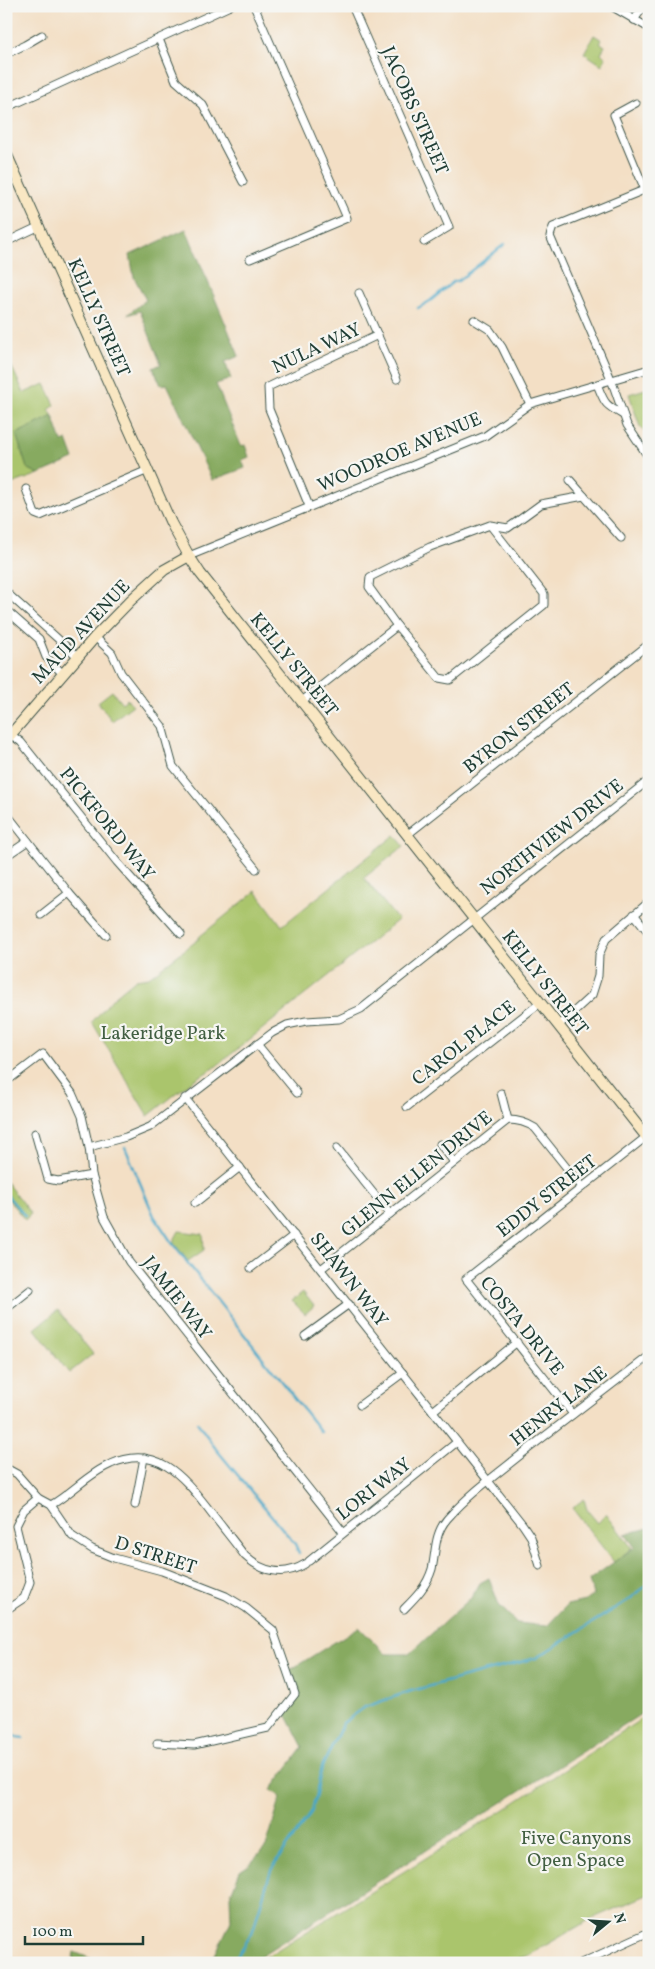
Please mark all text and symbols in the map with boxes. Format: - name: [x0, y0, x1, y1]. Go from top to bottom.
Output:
- street label: JACOBS STREET: [374, 42, 454, 179]
- street label: KELLY STREET: [60, 255, 136, 381]
- street label: NULA WAY: [268, 317, 365, 381]
- street label: WOODROE AVENUE: [314, 407, 486, 499]
- street label: MAUD AVENUE: [26, 574, 137, 690]
- street label: KELLY STREET: [243, 608, 343, 723]
- street label: BYRON STREET: [458, 677, 580, 780]
- street label: PICKFORD WAY: [53, 762, 160, 886]
- street label: NORTHVIEW DRIVE: [475, 773, 629, 902]
- street label: KELLY STREET: [495, 925, 594, 1041]
- street label: CAROL PLACE: [407, 995, 522, 1092]
- park label: Lakeridge Park: [101, 1021, 225, 1047]
- street label: GLENN ELLEN DRIVE: [336, 1105, 498, 1244]
- street label: EDDY STREET: [492, 1149, 603, 1244]
- street label: SHAWN WAY: [303, 1228, 394, 1333]
- street label: JAMIE WAY: [135, 1251, 217, 1346]
- street label: COSTA DRIVE: [473, 1271, 570, 1381]
- street label: HENRY LANE: [505, 1360, 613, 1453]
- street label: LORI WAY: [331, 1452, 417, 1527]
- street label: D STREET: [111, 1530, 200, 1581]
- park label: Five Canyons Open Space: [521, 1826, 631, 1874]
- north arrow: [582, 1896, 632, 1946]
- text: N: [608, 1911, 630, 1926]
- scale bar: [25, 1914, 142, 1946]
- text: 100 m: [32, 1922, 72, 1943]

